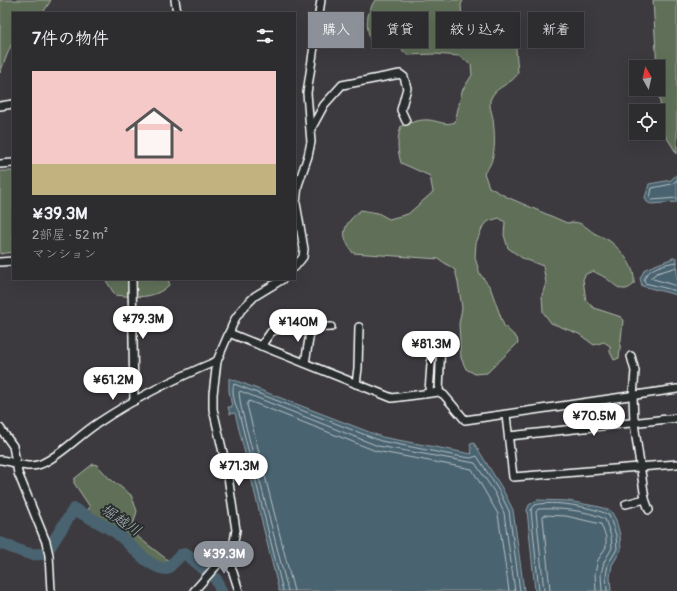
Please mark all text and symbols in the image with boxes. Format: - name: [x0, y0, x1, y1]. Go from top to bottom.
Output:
- chip: 購入: [308, 12, 364, 48]
- chip: 賃貸: [372, 12, 428, 48]
- chip: 絞り込み: [436, 12, 520, 48]
- chip: 新着: [528, 12, 584, 48]
- icon: filters: [254, 25, 276, 47]
- text: 7件の物件: [32, 28, 109, 49]
- north arrow: [629, 60, 665, 96]
- map controls: [629, 60, 665, 140]
- icon: home: [118, 97, 190, 169]
- button: locate: [629, 104, 665, 140]
- text: ¥39.3M: [32, 203, 88, 224]
- text: 2部屋 · 52 m²: [32, 227, 108, 243]
- text: マンション: [32, 246, 96, 262]
- pin: ¥79.3M: [110, 306, 176, 340]
- pin: ¥140M: [270, 309, 326, 343]
- text: ¥79.3M: [122, 311, 164, 327]
- text: ¥140M: [278, 314, 318, 330]
- pin: ¥81.3M: [398, 331, 464, 365]
- text: ¥81.3M: [411, 336, 451, 352]
- pin: ¥61.2M: [80, 367, 146, 401]
- text: ¥61.2M: [92, 372, 134, 388]
- pin: ¥70.5M: [561, 403, 627, 437]
- text: ¥70.5M: [572, 408, 616, 424]
- pin: ¥71.3M: [206, 453, 272, 487]
- text: ¥71.3M: [219, 458, 259, 474]
- water label: 堀越川: [97, 500, 145, 541]
- pin: ¥39.3M: [191, 541, 257, 575]
- text: ¥39.3M: [203, 546, 245, 562]

